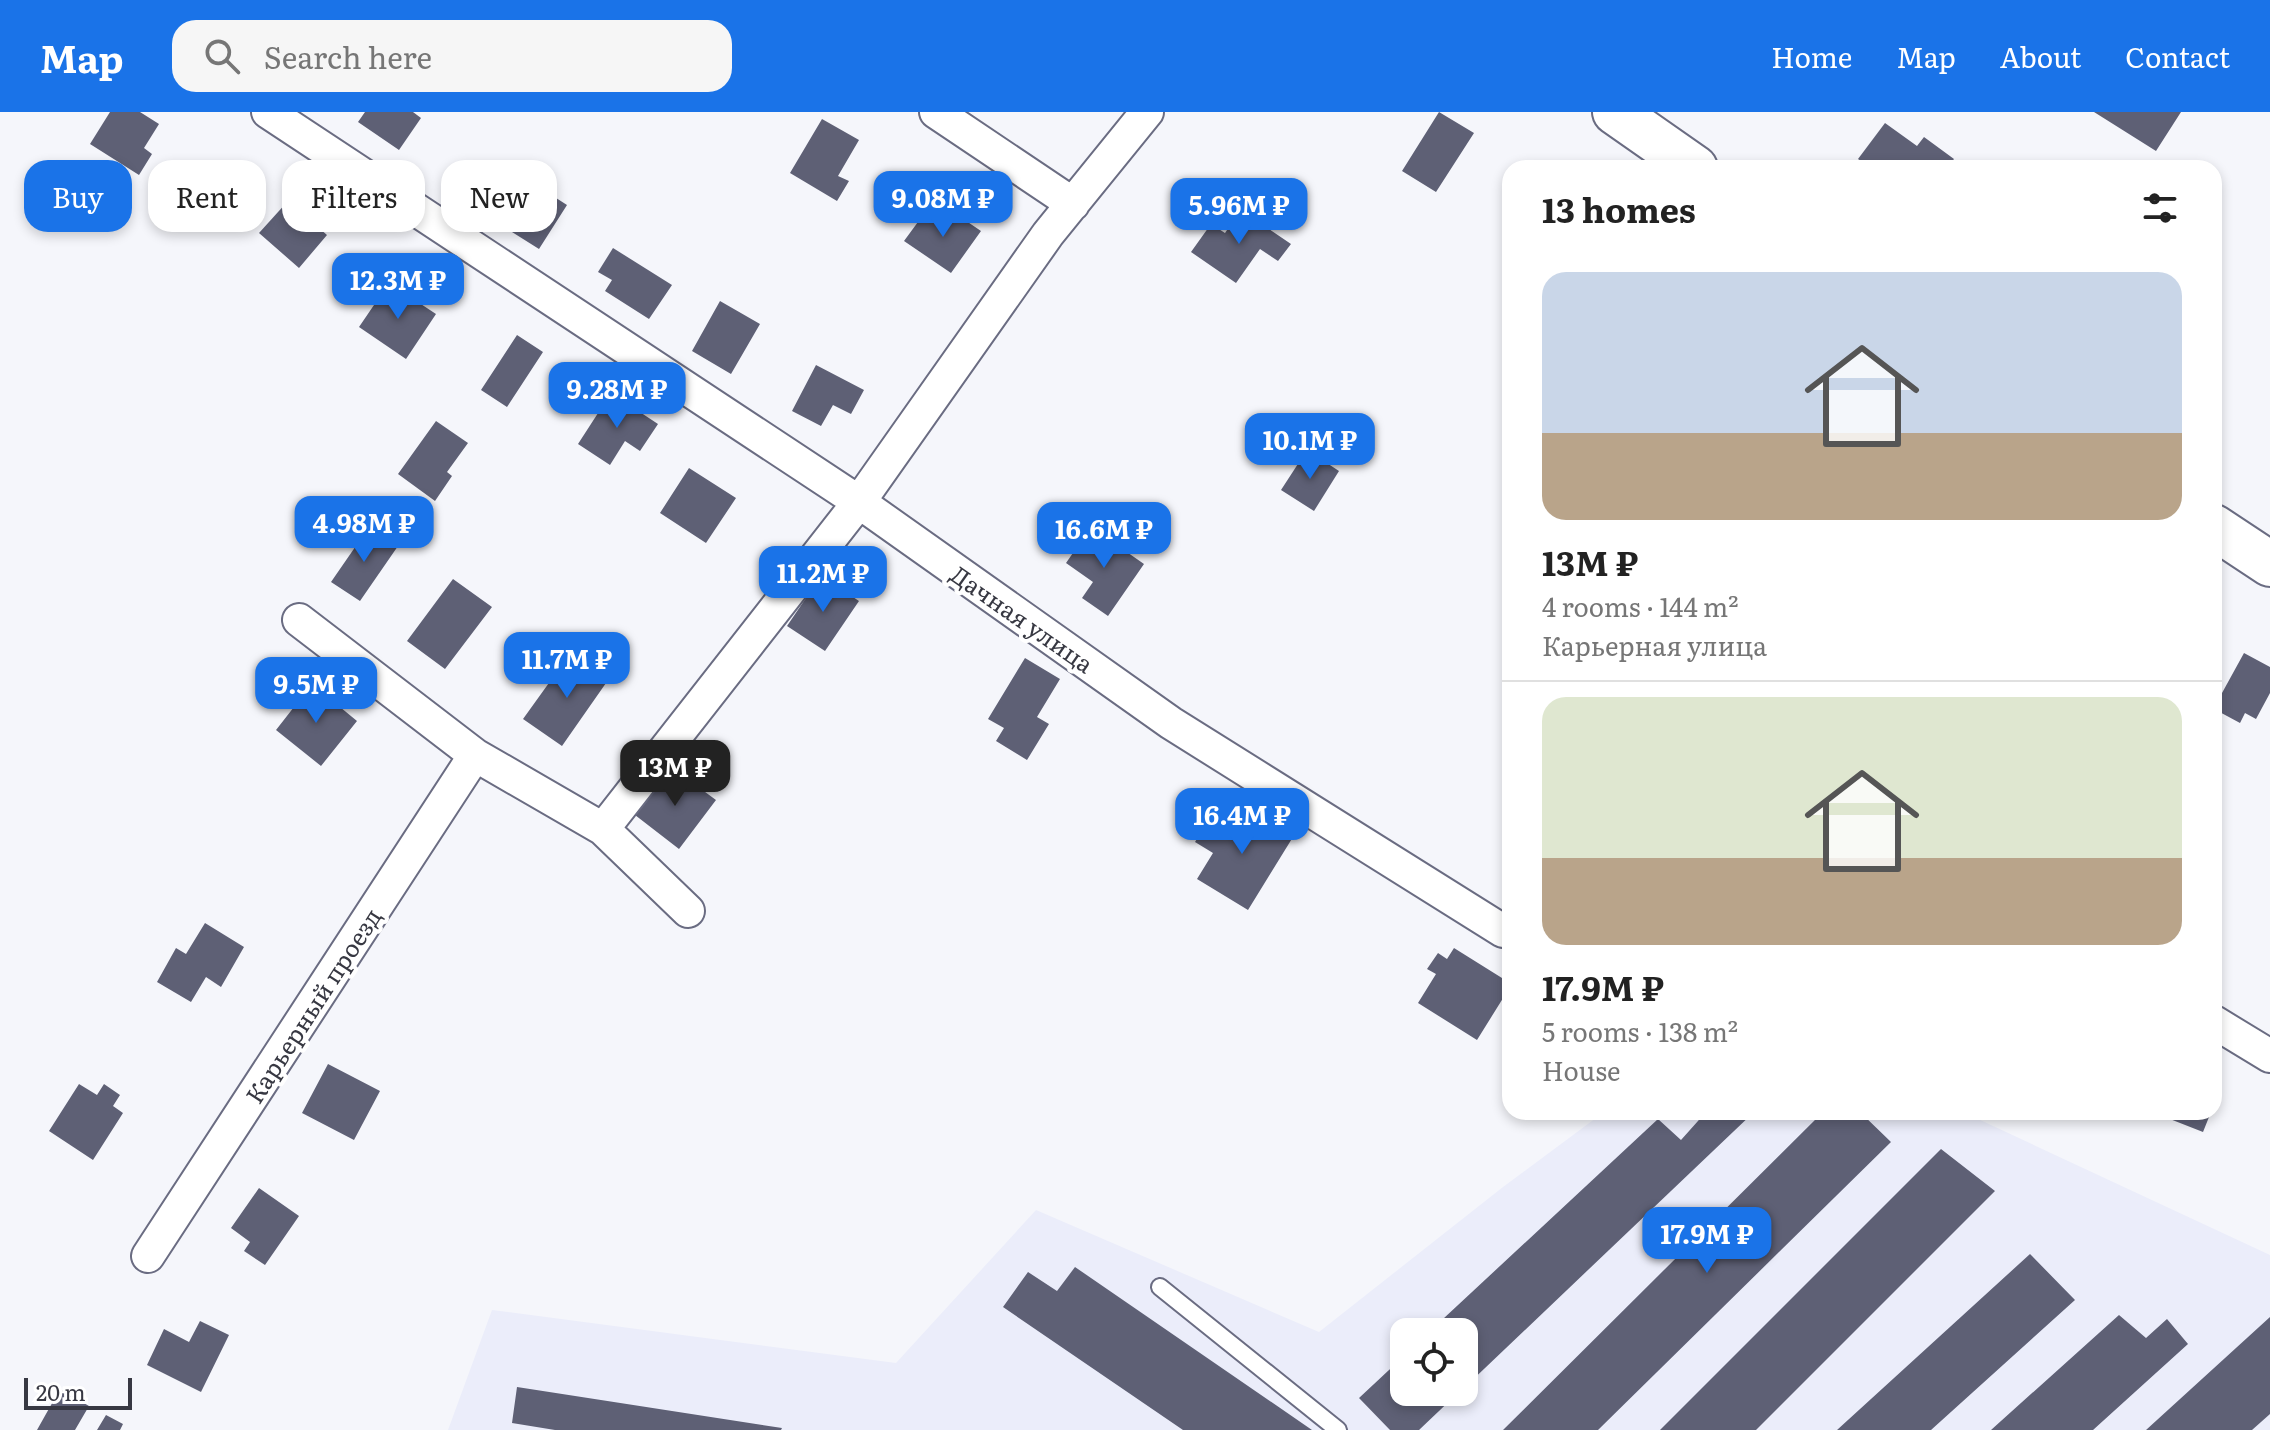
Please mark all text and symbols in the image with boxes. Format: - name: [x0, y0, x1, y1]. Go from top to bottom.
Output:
- search box: [172, 20, 732, 92]
- text: Map: [40, 28, 124, 85]
- icon: search: [200, 34, 244, 78]
- text: Search here: [264, 34, 432, 78]
- text: Home: [1771, 35, 1852, 77]
- text: Map: [1896, 35, 1956, 77]
- text: About: [2000, 35, 2081, 77]
- text: Contact: [2125, 35, 2230, 77]
- chip: Buy: [24, 160, 132, 232]
- chip: Rent: [148, 160, 266, 232]
- chip: Filters: [282, 160, 425, 232]
- chip: New: [441, 160, 557, 232]
- pin: 9.08M ₽: [869, 171, 1017, 239]
- text: 9.08M ₽: [892, 177, 994, 216]
- pin: 5.96M ₽: [1165, 178, 1313, 246]
- text: 13 homes: [1542, 183, 1696, 233]
- text: 5.96M ₽: [1188, 184, 1290, 223]
- icon: filters: [2138, 186, 2182, 230]
- pin: 12.3M ₽: [324, 253, 472, 321]
- text: 12.3M ₽: [350, 259, 446, 298]
- icon: home: [1790, 324, 1934, 468]
- pin: 9.28M ₽: [543, 362, 691, 430]
- text: 9.28M ₽: [567, 368, 667, 407]
- pin: 10.1M ₽: [1236, 413, 1384, 481]
- text: 10.1M ₽: [1263, 419, 1357, 458]
- pin: 4.98M ₽: [290, 496, 438, 564]
- text: 4.98M ₽: [313, 502, 415, 541]
- pin: 16.6M ₽: [1030, 502, 1178, 570]
- text: 16.6M ₽: [1055, 508, 1153, 547]
- text: 13M ₽: [1542, 536, 1638, 586]
- pin: 11.2M ₽: [749, 546, 897, 614]
- text: 11.2M ₽: [777, 552, 869, 591]
- street label: Дачная улица: [945, 556, 1102, 680]
- text: 4 rooms · 144 m²: [1542, 586, 1738, 625]
- text: Карьерная улица: [1542, 625, 1767, 664]
- pin: 11.7M ₽: [493, 632, 641, 700]
- text: 11.7M ₽: [522, 638, 612, 677]
- pin: 9.5M ₽: [251, 657, 381, 725]
- text: 9.5M ₽: [273, 663, 359, 702]
- pin: 13M ₽: [619, 740, 731, 808]
- text: 13M ₽: [638, 746, 712, 785]
- icon: home: [1790, 749, 1934, 893]
- pin: 16.4M ₽: [1168, 788, 1316, 856]
- text: 16.4M ₽: [1193, 794, 1291, 833]
- street label: Карьерный проезд: [236, 900, 388, 1110]
- text: 17.9M ₽: [1542, 961, 1664, 1011]
- text: 5 rooms · 138 m²: [1542, 1011, 1738, 1050]
- text: House: [1542, 1050, 1620, 1089]
- pin: 17.9M ₽: [1633, 1207, 1781, 1275]
- text: 17.9M ₽: [1660, 1213, 1754, 1252]
- map controls: [1390, 1318, 1478, 1406]
- button: locate: [1390, 1318, 1478, 1406]
- scale bar: [24, 1374, 132, 1410]
- text: 20 m: [36, 1375, 86, 1408]

